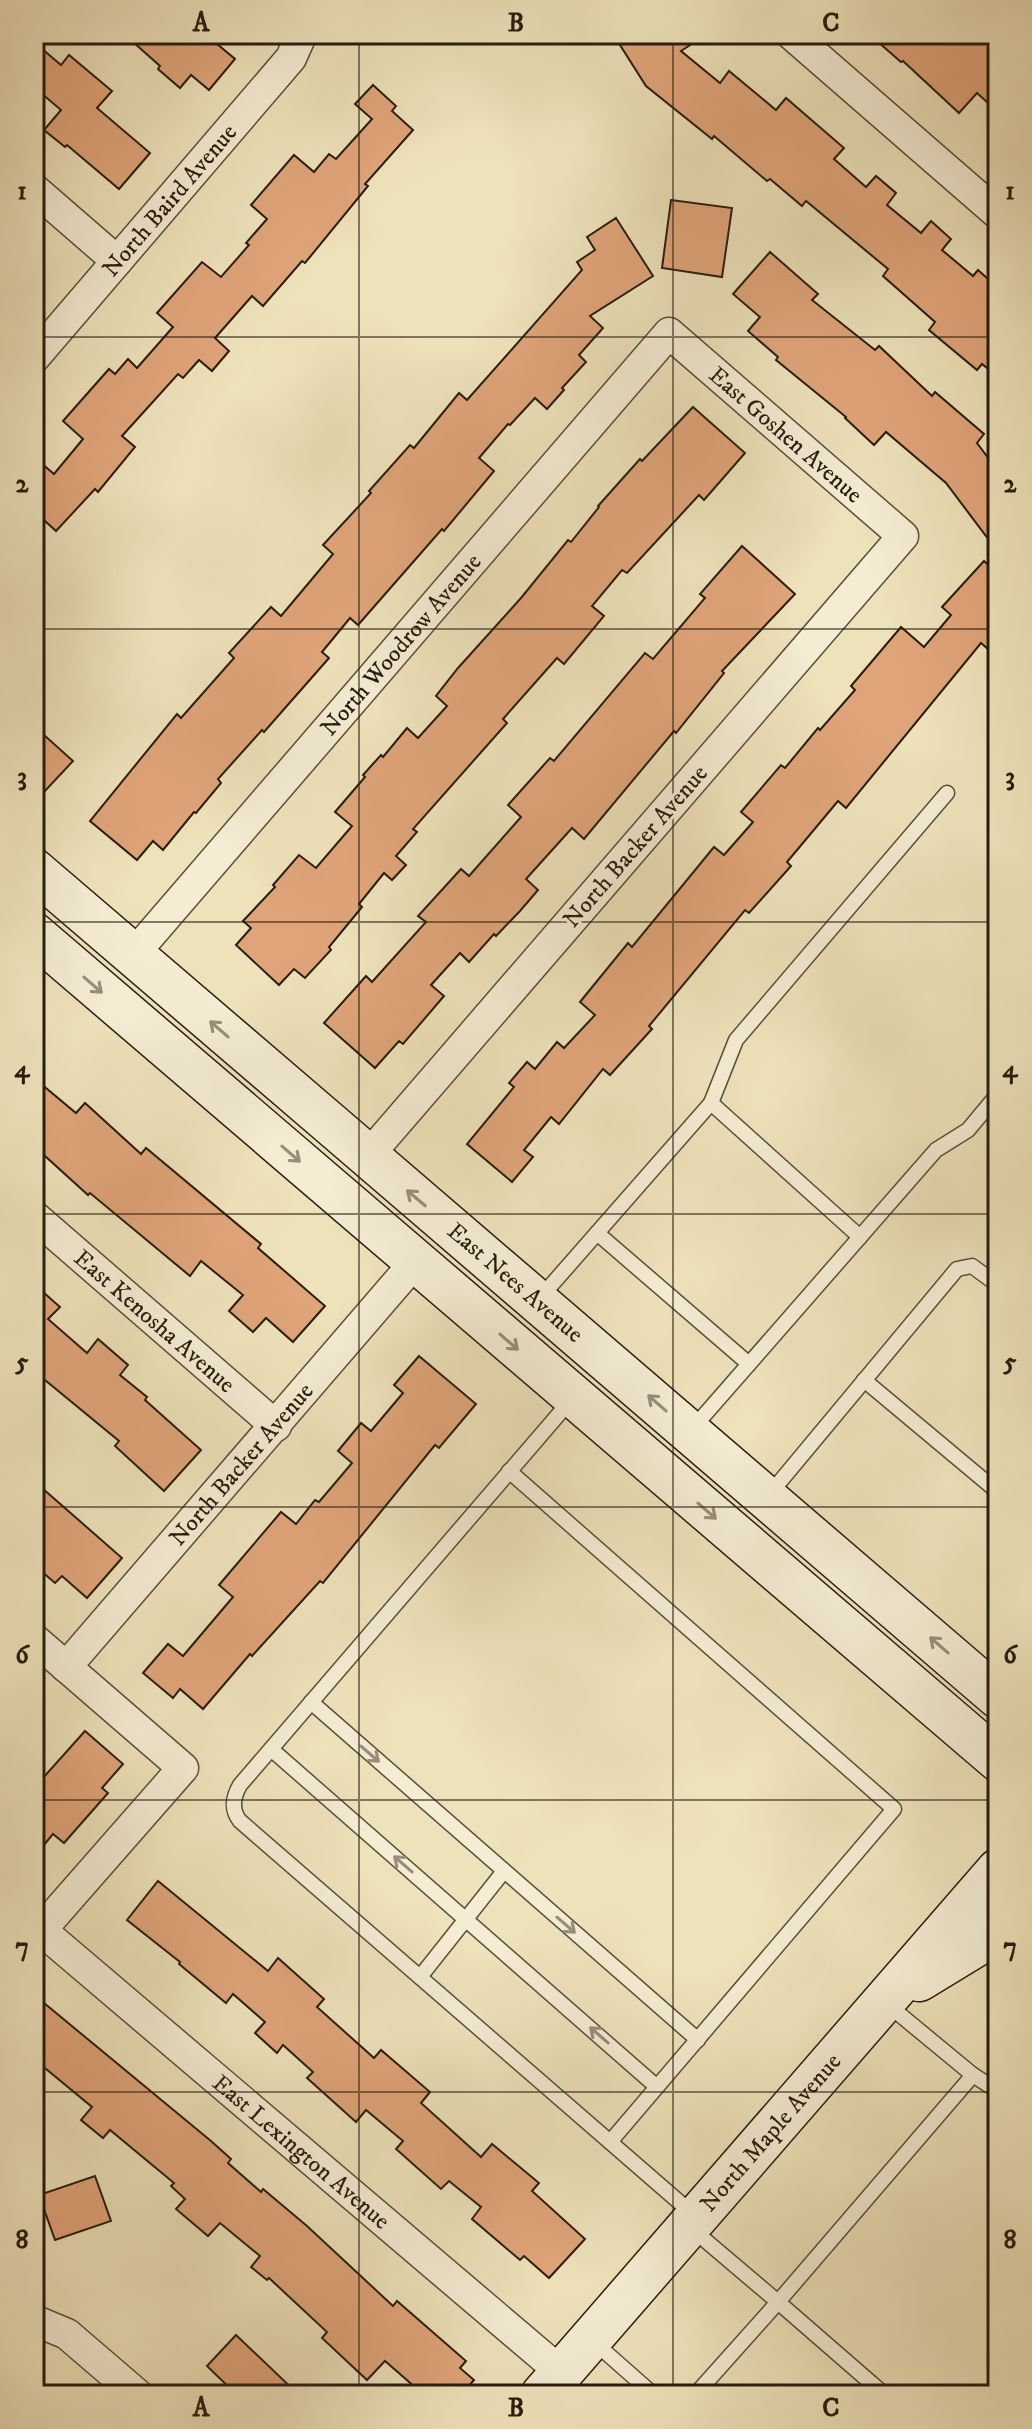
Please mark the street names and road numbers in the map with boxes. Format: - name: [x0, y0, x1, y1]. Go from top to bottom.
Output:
- street label: North Baird Avenue: [96, 118, 244, 283]
- street label: East Goshen Avenue: [702, 360, 868, 510]
- street label: North Woodrow Avenue: [314, 547, 488, 743]
- street label: North Backer Avenue: [557, 759, 715, 934]
- street label: East Nees Avenue: [441, 1216, 589, 1349]
- street label: East Kenosha Avenue: [67, 1243, 241, 1400]
- street label: North Backer Avenue: [163, 1377, 320, 1552]
- street label: North Maple Avenue: [694, 2047, 848, 2219]
- street label: East Lexington Avenue: [206, 2068, 396, 2236]

